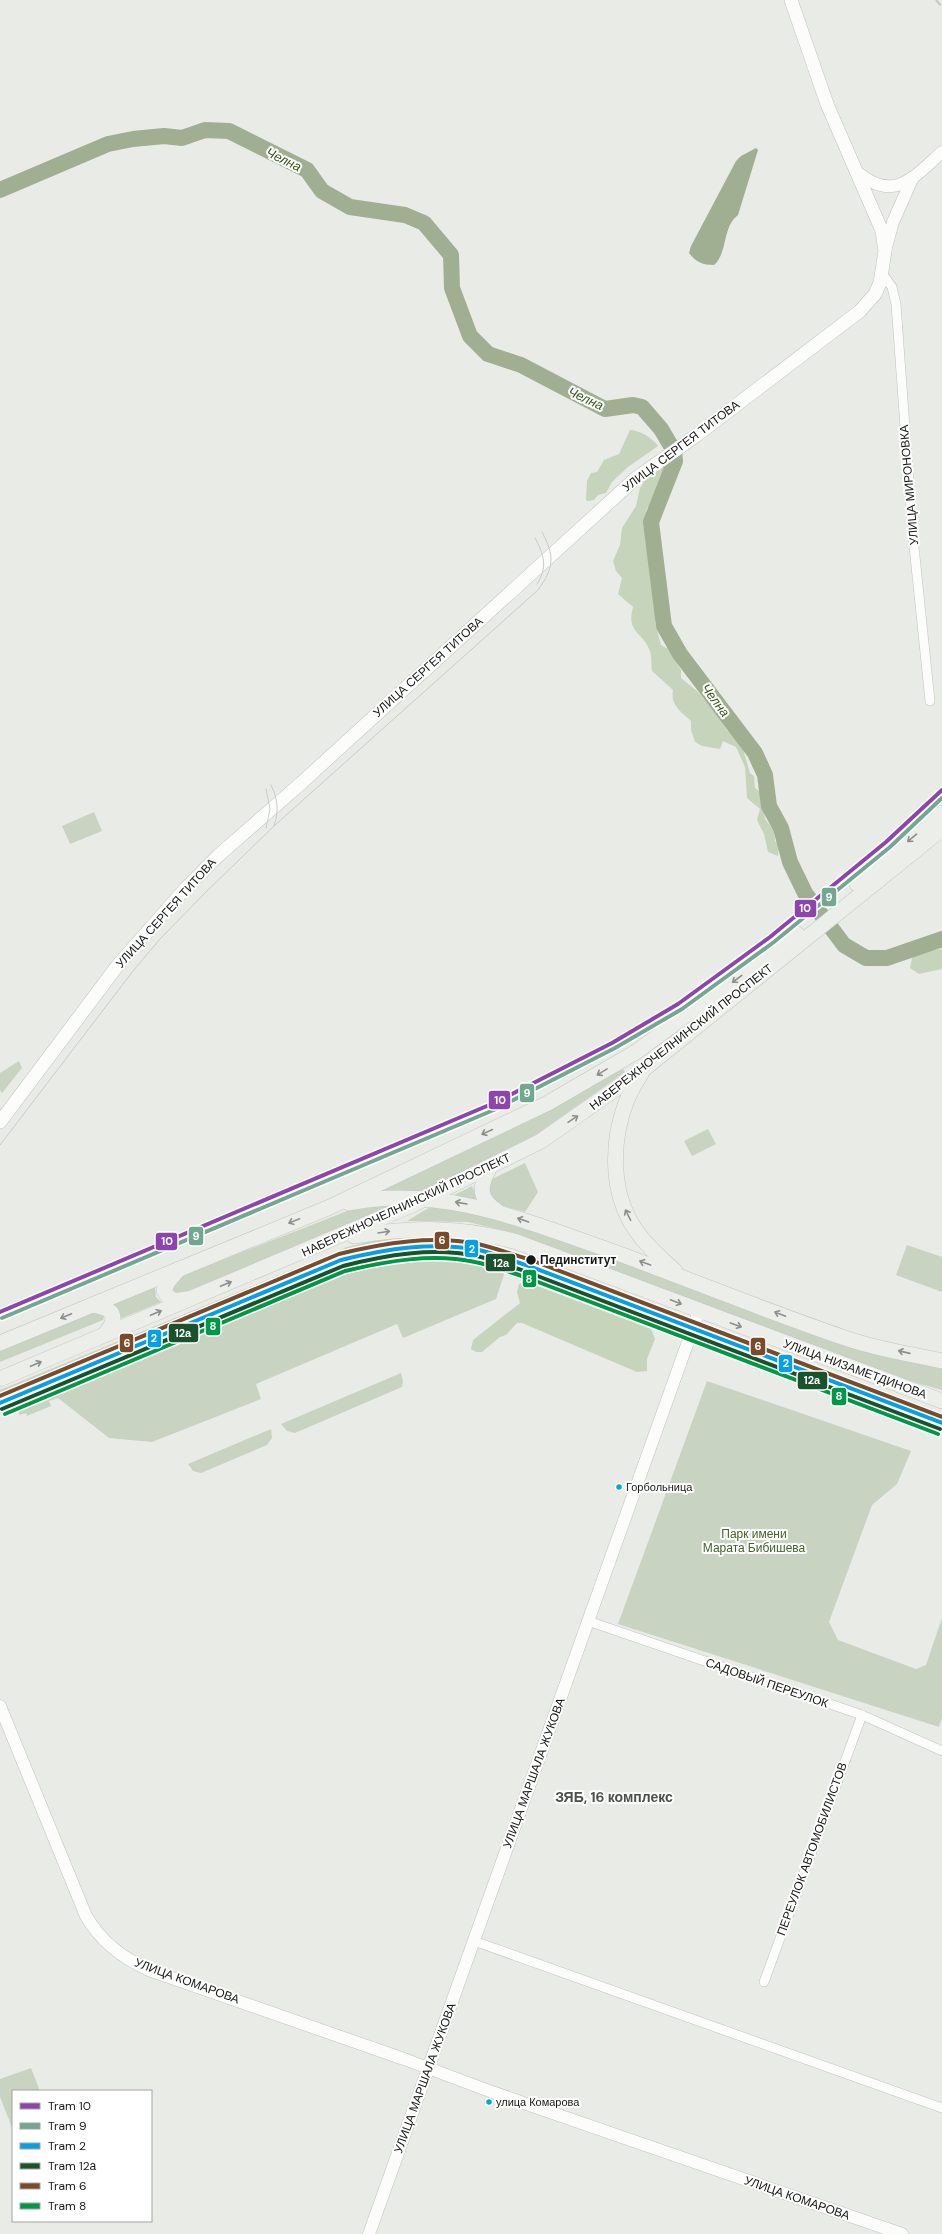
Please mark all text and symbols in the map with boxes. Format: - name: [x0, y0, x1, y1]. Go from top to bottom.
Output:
- water label: Челна: [263, 144, 304, 175]
- water label: Челна: [565, 383, 606, 414]
- street label: УЛИЦА СЕРГЕЯ ТИТОВА: [619, 397, 743, 495]
- street label: УЛИЦА МИРОНОВКА: [896, 424, 922, 546]
- street label: УЛИЦА СЕРГЕЯ ТИТОВА: [370, 613, 486, 721]
- water label: Челна: [698, 680, 734, 720]
- one-way arrow: [907, 834, 917, 843]
- street label: УЛИЦА СЕРГЕЯ ТИТОВА: [112, 855, 220, 971]
- line badge: 9: [821, 887, 837, 907]
- text: 9: [826, 890, 833, 904]
- line badge: 10: [794, 899, 817, 918]
- text: 10: [799, 901, 811, 915]
- street label: НАБЕРЕЖНОЧЕЛНИНСКИЙ ПРОСПЕКТ: [586, 960, 777, 1114]
- one-way arrow: [732, 975, 743, 983]
- one-way arrow: [597, 1068, 608, 1076]
- line badge: 9: [519, 1083, 535, 1103]
- text: 9: [524, 1086, 531, 1100]
- line badge: 10: [488, 1090, 511, 1110]
- text: 10: [494, 1093, 506, 1107]
- one-way arrow: [567, 1115, 578, 1123]
- one-way arrow: [481, 1129, 493, 1136]
- street label: НАБЕРЕЖНОЧЕЛНИНСКИЙ ПРОСПЕКТ: [299, 1149, 514, 1261]
- one-way arrow: [455, 1199, 468, 1207]
- one-way arrow: [624, 1210, 631, 1222]
- one-way arrow: [517, 1215, 529, 1223]
- one-way arrow: [288, 1218, 300, 1226]
- line badge: 9: [188, 1226, 204, 1246]
- one-way arrow: [377, 1227, 390, 1235]
- text: 9: [193, 1229, 200, 1243]
- line badge: 6: [434, 1231, 450, 1250]
- line badge: 10: [155, 1232, 178, 1251]
- text: 6: [439, 1233, 446, 1247]
- text: 10: [161, 1234, 173, 1248]
- line badge: 2: [464, 1239, 479, 1258]
- text: 2: [469, 1242, 475, 1256]
- place label: Пединститут: [540, 1252, 616, 1268]
- line badge: 12а: [485, 1253, 516, 1272]
- marker: Пединститут: [524, 1253, 538, 1267]
- text: 12а: [493, 1256, 510, 1270]
- one-way arrow: [640, 1259, 652, 1267]
- line badge: 8: [522, 1269, 537, 1288]
- text: 8: [526, 1272, 533, 1286]
- one-way arrow: [219, 1280, 231, 1287]
- one-way arrow: [669, 1299, 681, 1307]
- one-way arrow: [149, 1309, 161, 1317]
- one-way arrow: [774, 1309, 786, 1317]
- one-way arrow: [60, 1312, 72, 1320]
- line badge: 8: [205, 1317, 221, 1336]
- text: 8: [210, 1319, 217, 1333]
- one-way arrow: [729, 1321, 741, 1329]
- line badge: 12а: [168, 1323, 199, 1343]
- text: 12а: [175, 1326, 192, 1340]
- line badge: 2: [147, 1329, 162, 1348]
- text: 2: [151, 1331, 157, 1345]
- line badge: 6: [119, 1333, 134, 1353]
- text: 6: [124, 1336, 131, 1350]
- street label: УЛИЦА НИЗАМЕТДИНОВА: [781, 1336, 929, 1402]
- line badge: 6: [750, 1337, 766, 1356]
- text: 6: [755, 1339, 762, 1353]
- one-way arrow: [898, 1348, 911, 1355]
- line badge: 2: [778, 1354, 793, 1373]
- text: 2: [783, 1356, 789, 1370]
- one-way arrow: [30, 1359, 42, 1367]
- line badge: 12а: [797, 1371, 828, 1390]
- text: 12а: [804, 1373, 821, 1387]
- line badge: 8: [831, 1387, 847, 1406]
- text: 8: [836, 1389, 843, 1403]
- place label: Горбольница: [626, 1480, 693, 1494]
- marker: Горбольница: [614, 1482, 624, 1492]
- park label: Парк имени Марата Бибишева: [703, 1526, 806, 1556]
- street label: САДОВЫЙ ПЕРЕУЛОК: [704, 1654, 830, 1712]
- street label: УЛИЦА МАРШАЛА ЖУКОВА: [499, 1696, 569, 1850]
- street label: ПЕРЕУЛОК АВТОМОБИЛИСТОВ: [773, 1760, 851, 1938]
- district label: ЗЯБ, 16 комплекс: [555, 1788, 673, 1806]
- street label: УЛИЦА КОМАРОВА: [132, 1955, 242, 2007]
- street label: УЛИЦА МАРШАЛА ЖУКОВА: [390, 2001, 460, 2155]
- legend: [12, 2090, 152, 2222]
- place label: улица Комарова: [496, 2095, 580, 2109]
- marker: улица Комарова: [484, 2097, 494, 2107]
- text: Tram 10: [48, 2098, 91, 2114]
- text: Tram 9: [48, 2118, 86, 2134]
- text: Tram 2: [48, 2138, 86, 2154]
- text: Tram 12а: [48, 2158, 97, 2174]
- street label: УЛИЦА КОМАРОВА: [742, 2172, 852, 2224]
- text: Tram 6: [48, 2178, 86, 2194]
- text: Tram 8: [48, 2198, 86, 2214]

